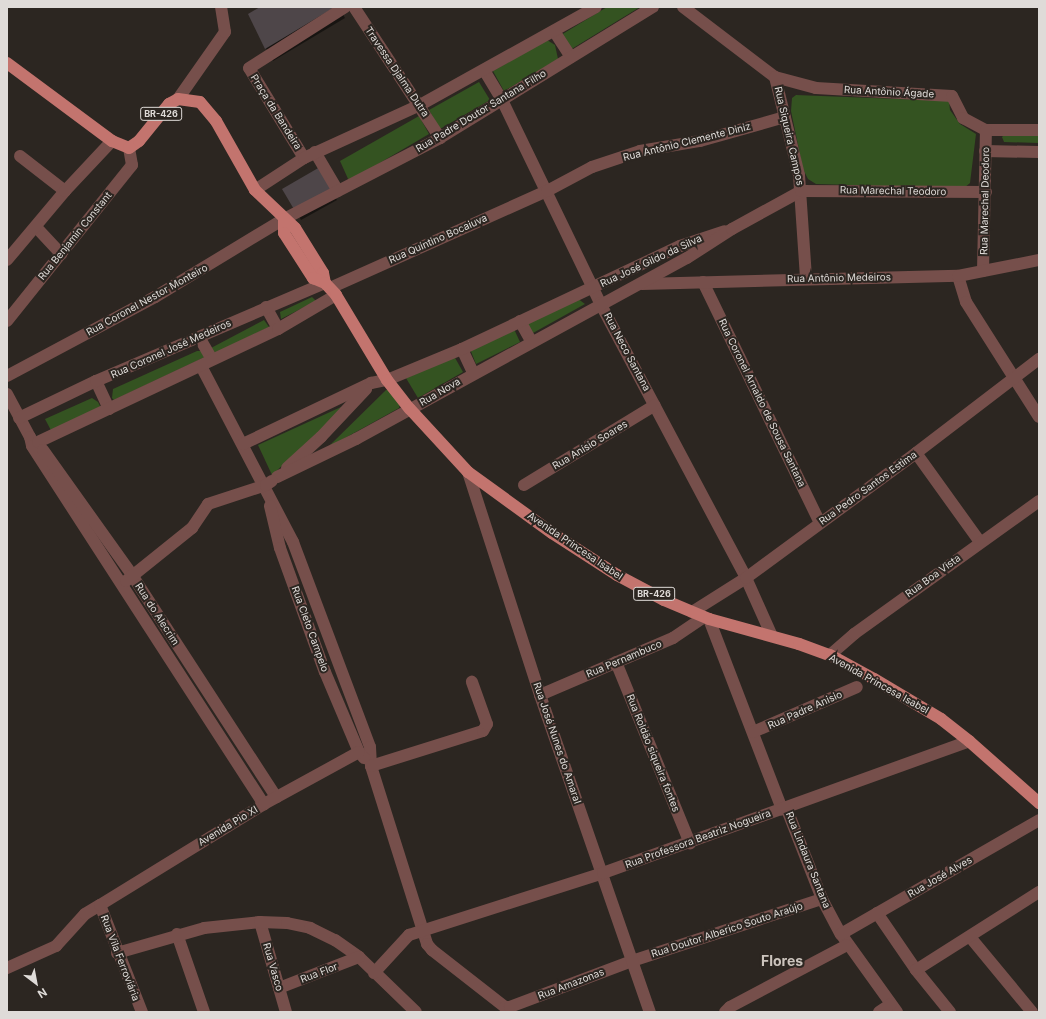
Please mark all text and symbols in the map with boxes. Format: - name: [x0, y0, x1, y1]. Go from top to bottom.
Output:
- street label: Travessa Djalma Dutra: [362, 25, 432, 119]
- street label: Rua Padre Doutor Santana Filho: [414, 67, 548, 155]
- street label: Praça da Bandeira: [248, 72, 304, 152]
- street label: Rua Antônio Ágade: [844, 84, 934, 100]
- street label: Rua Siqueira Campos: [772, 85, 806, 187]
- road number: BR-426: [140, 107, 182, 121]
- street label: Rua Antônio Clemente Diniz: [622, 120, 752, 164]
- street label: Rua Marechal Deodoro: [978, 147, 992, 255]
- street label: Rua Marechal Teodoro: [840, 184, 946, 198]
- street label: Rua Benjamin Constant: [36, 190, 114, 282]
- street label: Rua Quintino Bocaiuva: [387, 212, 489, 266]
- street label: Rua José Gildo da Silva: [598, 232, 704, 290]
- street label: Rua Coronel Nestor Monteiro: [84, 262, 210, 338]
- street label: Rua Antônio Medeiros: [787, 271, 891, 285]
- street label: Rua Neco Santana: [601, 311, 653, 393]
- street label: Rua Coronel José Medeiros: [109, 317, 233, 381]
- street label: Rua Coronel Arnaldo de Sousa Santana: [716, 317, 808, 489]
- street label: Rua Nova: [417, 375, 463, 409]
- street label: Rua Anísio Soares: [550, 418, 630, 472]
- street label: Rua Pedro Santos Estima: [817, 448, 919, 528]
- street label: Avenida Princesa Isabel: [525, 510, 625, 582]
- street label: Rua Boa Vista: [903, 552, 963, 600]
- street label: Rua do Alecrim: [132, 581, 182, 647]
- street label: Rua Cleto Campelo: [289, 584, 331, 674]
- road number: BR-426: [633, 587, 675, 601]
- street label: Rua Pernambuco: [584, 638, 664, 680]
- street label: Avenida Princesa Isabel: [827, 652, 931, 716]
- street label: Rua José Nunes do Amaral: [531, 681, 583, 805]
- street label: Rua Padre Anisio: [766, 688, 844, 732]
- street label: Rua Roldão siqueira fontes: [624, 692, 682, 814]
- street label: Avenida Pio XI: [196, 803, 260, 849]
- street label: Rua Professora Beatriz Nogueira: [624, 807, 772, 871]
- street label: Rua Lindaura Santana: [783, 810, 833, 910]
- street label: Rua José Alves: [906, 854, 974, 900]
- street label: Rua Doutor Alberico Souto Araújo: [650, 900, 804, 960]
- street label: Rua Vila Ferroviária: [98, 913, 142, 1003]
- street label: Rua Vasco: [260, 941, 286, 993]
- district label: Flores: [761, 953, 803, 969]
- street label: Rua Flor: [299, 960, 339, 986]
- north arrow: [16, 963, 56, 1003]
- street label: Rua Amazonas: [536, 966, 606, 1002]
- text: N: [35, 985, 50, 1001]

